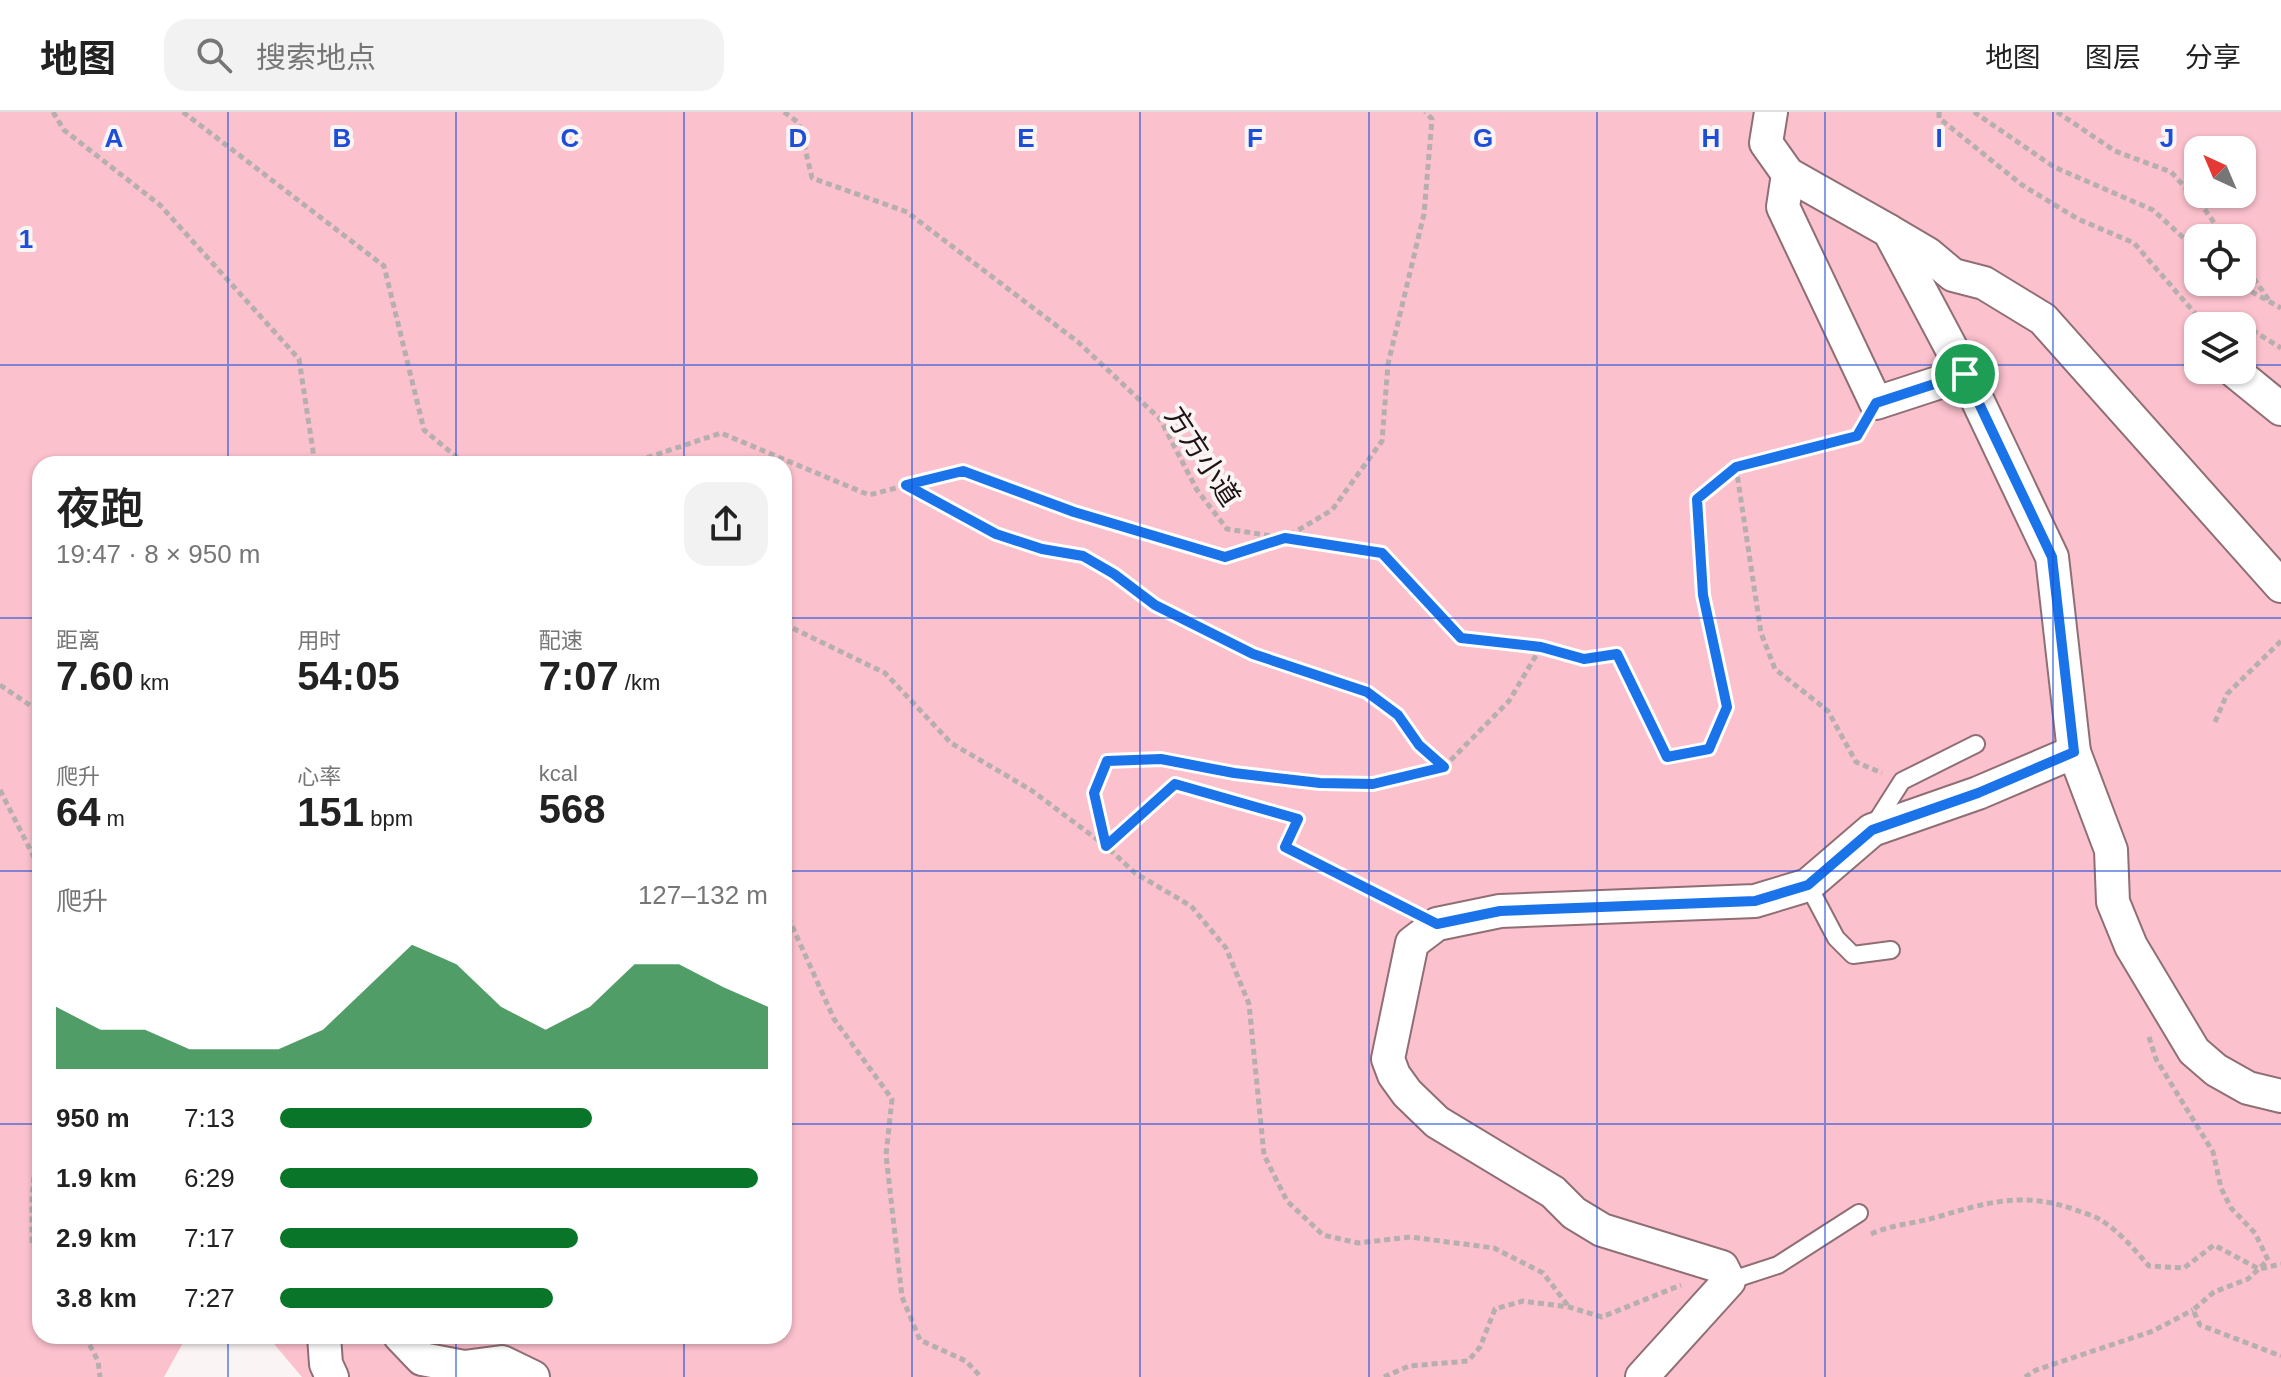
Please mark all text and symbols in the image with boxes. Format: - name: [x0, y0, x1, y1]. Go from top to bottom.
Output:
- search box: [164, 19, 724, 91]
- icon: search: [192, 33, 236, 77]
- text: 地图: [40, 38, 116, 80]
- text: 搜索地点: [256, 41, 376, 74]
- text: 地图: [1985, 42, 2041, 73]
- text: 图层: [2085, 42, 2141, 73]
- text: 分享: [2185, 42, 2241, 73]
- text: A: [105, 123, 124, 153]
- text: B: [333, 123, 351, 153]
- text: C: [561, 123, 580, 153]
- text: D: [789, 123, 807, 153]
- text: E: [1017, 123, 1035, 153]
- text: F: [1247, 123, 1263, 153]
- text: G: [1473, 123, 1493, 153]
- text: H: [1702, 123, 1720, 153]
- text: I: [1935, 123, 1943, 153]
- text: J: [2160, 123, 2174, 153]
- north arrow: [2184, 136, 2256, 208]
- map controls: [2184, 136, 2256, 384]
- text: 1: [19, 224, 33, 254]
- button: locate: [2184, 224, 2256, 296]
- button: layers: [2184, 312, 2256, 384]
- pin: [1931, 340, 1999, 408]
- icon: arrive: [1943, 352, 1987, 396]
- street label: 方方小道: [1159, 401, 1246, 512]
- button: share: [684, 482, 768, 566]
- text: 夜跑: [56, 484, 144, 533]
- text: 19:47 · 8 × 950 m: [56, 539, 261, 569]
- text: 距离: [56, 628, 100, 653]
- text: 用时: [297, 628, 341, 653]
- text: 配速: [539, 628, 583, 653]
- text: 7.60: [56, 654, 134, 698]
- text: 54:05: [297, 654, 400, 698]
- text: 7:07: [539, 654, 619, 698]
- text: km: [134, 670, 169, 695]
- text: /km: [619, 670, 660, 695]
- text: kcal: [539, 761, 578, 786]
- text: 爬升: [56, 764, 100, 789]
- text: 心率: [297, 764, 341, 789]
- text: 568: [539, 787, 605, 831]
- text: 64: [56, 790, 101, 834]
- text: 151: [297, 790, 364, 834]
- text: m: [101, 806, 125, 831]
- text: bpm: [364, 806, 413, 831]
- text: 127–132 m: [638, 880, 768, 910]
- text: 爬升: [56, 886, 108, 916]
- text: 950 m: [56, 1103, 130, 1133]
- text: 7:13: [184, 1103, 235, 1133]
- text: 1.9 km: [56, 1163, 137, 1193]
- text: 6:29: [184, 1163, 235, 1193]
- text: 2.9 km: [56, 1223, 137, 1253]
- text: 7:17: [184, 1223, 235, 1253]
- text: 3.8 km: [56, 1283, 137, 1313]
- text: 7:27: [184, 1283, 235, 1313]

